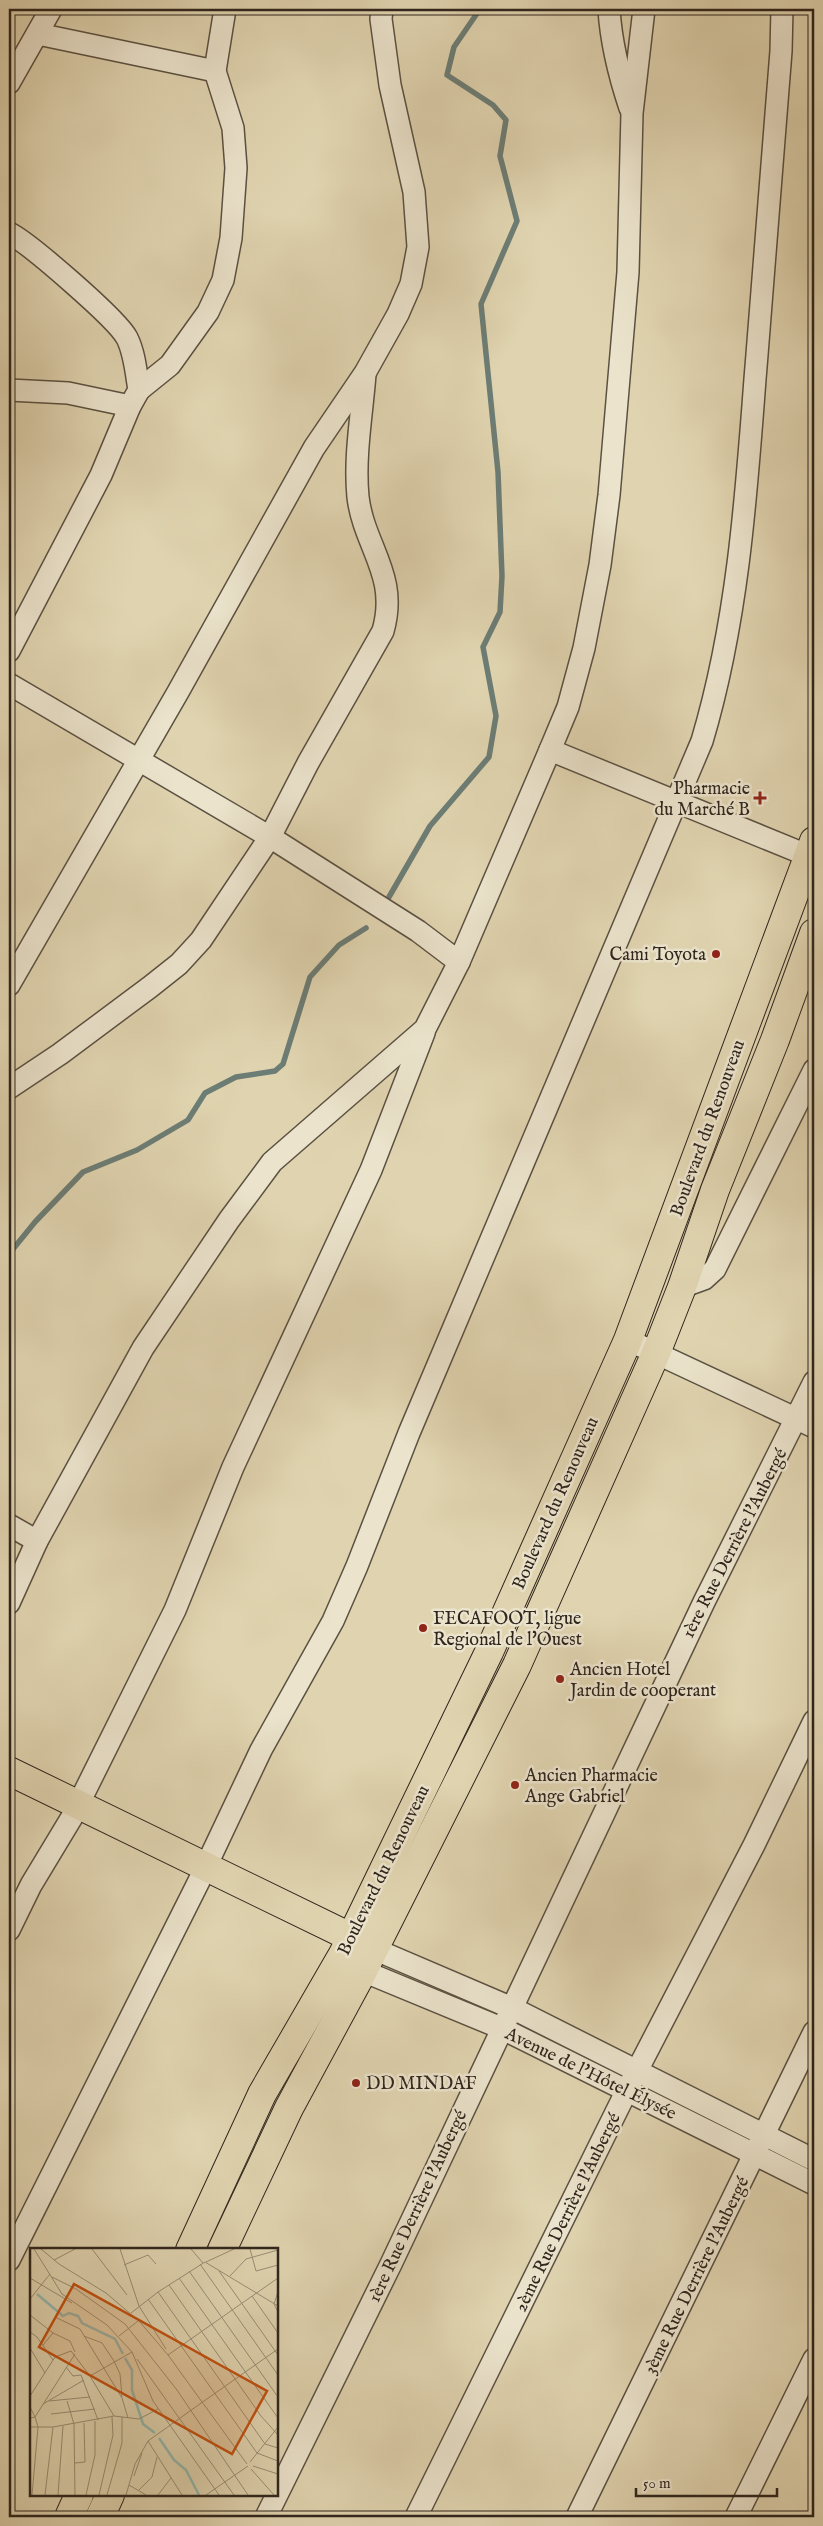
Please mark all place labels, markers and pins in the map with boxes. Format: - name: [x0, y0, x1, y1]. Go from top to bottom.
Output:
- place label: Pharmacie du Marché B: [654, 778, 750, 822]
- marker: Pharmacie du Marché B: [754, 792, 766, 804]
- place label: Cami Toyota: [609, 944, 706, 967]
- marker: Cami Toyota: [710, 948, 722, 960]
- place label: FECAFOOT, ligue Regional de l'Ouest: [433, 1608, 582, 1652]
- marker: FECAFOOT, ligue Regional de l'Ouest: [417, 1622, 429, 1634]
- place label: Ancien Hotel Jardin de cooperant: [568, 1659, 716, 1703]
- marker: Ancien Hotel Jardin de cooperant: [554, 1673, 566, 1685]
- place label: Ancien Pharmacie Ange Gabriel: [524, 1765, 658, 1809]
- marker: Ancien Pharmacie Ange Gabriel: [509, 1779, 521, 1791]
- place label: DD MINDAF: [366, 2073, 477, 2096]
- marker: DD MINDAF: [350, 2077, 362, 2089]

